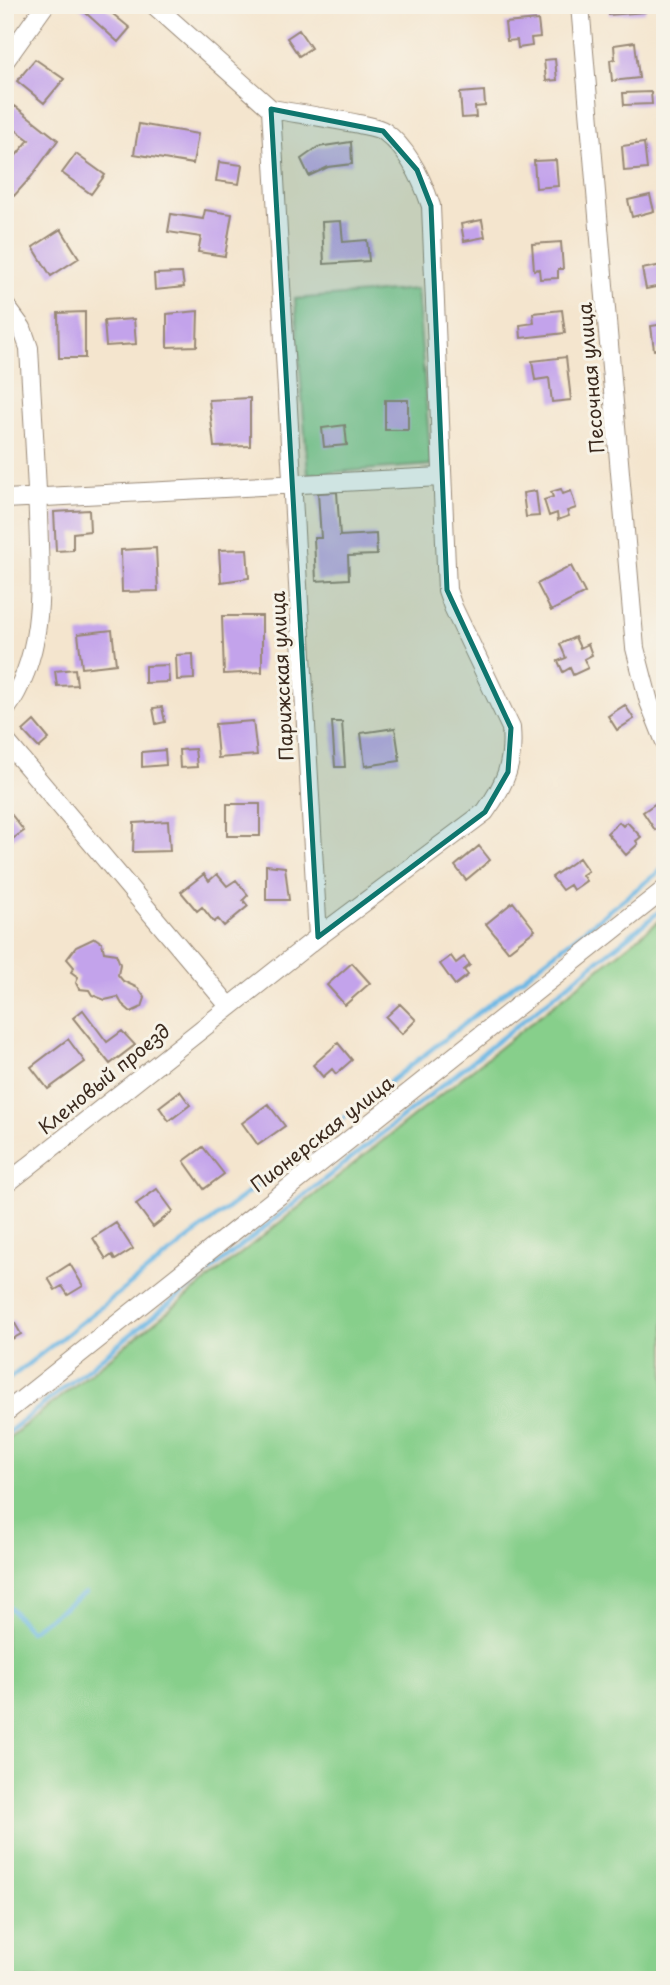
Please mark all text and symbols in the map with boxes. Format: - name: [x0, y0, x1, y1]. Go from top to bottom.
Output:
- street label: Песочная улица: [569, 301, 611, 455]
- street label: Парижская улица: [263, 590, 299, 762]
- street label: Кленовый проезд: [31, 1016, 175, 1140]
- street label: Пионерская улица: [244, 1068, 399, 1198]

